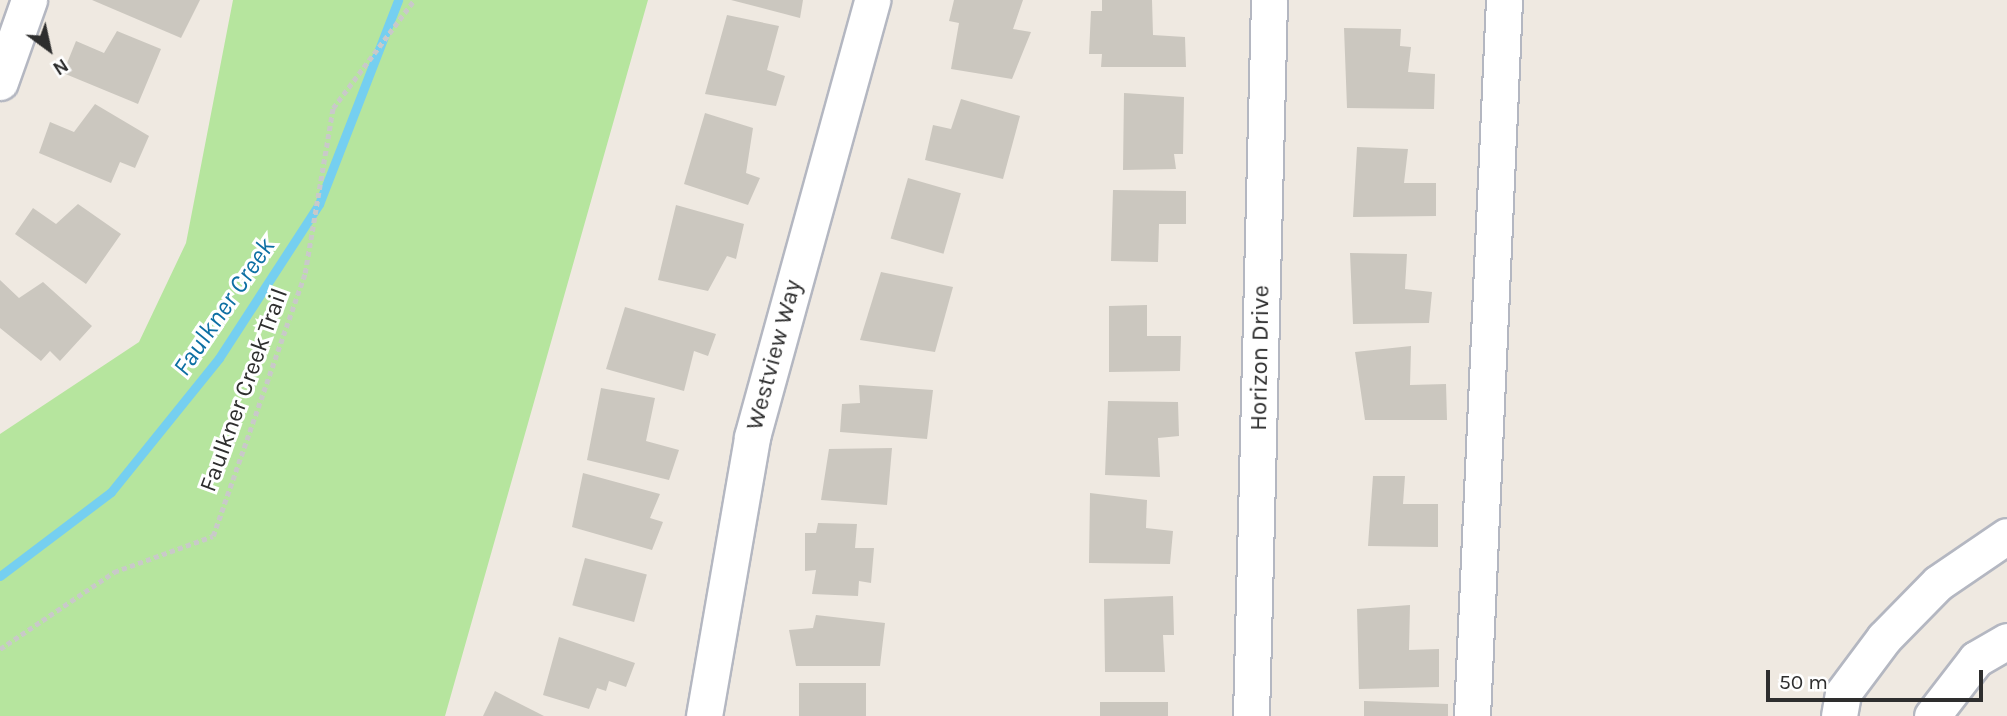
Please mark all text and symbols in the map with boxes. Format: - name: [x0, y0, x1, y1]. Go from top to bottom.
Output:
- north arrow: [14, 14, 84, 84]
- text: N: [49, 54, 72, 80]
- water label: Faulkner Creek: [166, 232, 282, 382]
- street label: Westview Way: [740, 277, 808, 433]
- street label: Faulkner Creek Trail: [194, 284, 294, 496]
- street label: Horizon Drive: [1244, 285, 1276, 431]
- scale bar: [1769, 656, 1986, 700]
- text: 50 m: [1779, 670, 1828, 694]

